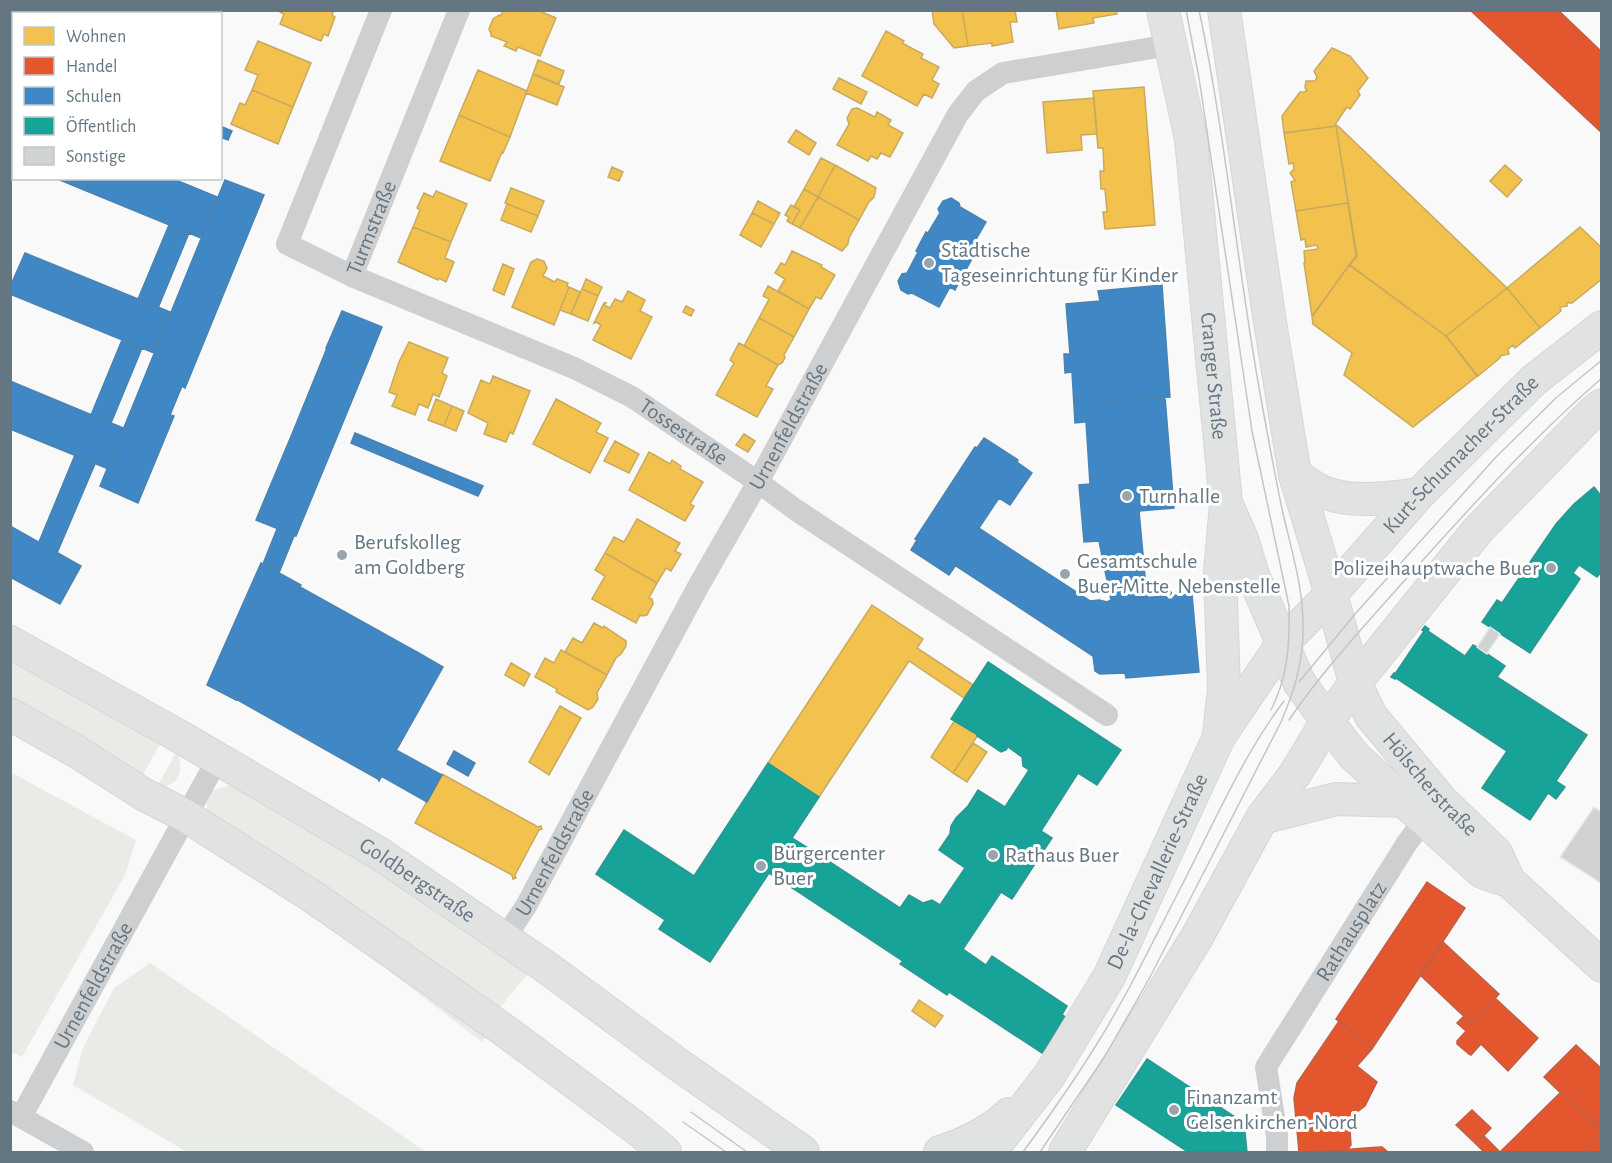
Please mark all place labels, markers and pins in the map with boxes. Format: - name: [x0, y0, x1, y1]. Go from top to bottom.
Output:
- place label: Städtische Tageseinrichtung für Kinder: [941, 239, 1178, 286]
- marker: Städtische Tageseinrichtung für Kinder: [922, 256, 936, 270]
- place label: Turnhalle: [1139, 485, 1220, 507]
- marker: Turnhalle: [1120, 489, 1134, 503]
- place label: Berufskolleg am Goldberg: [354, 531, 465, 578]
- marker: Berufskolleg am Goldberg: [335, 548, 349, 562]
- place label: Gesamtschule Buer-Mitte, Nebenstelle: [1077, 550, 1281, 597]
- place label: Polizeihauptwache Buer: [1333, 557, 1539, 579]
- marker: Polizeihauptwache Buer: [1544, 561, 1558, 575]
- marker: Gesamtschule Buer-Mitte, Nebenstelle: [1058, 567, 1072, 581]
- place label: Bürgercenter Buer: [773, 842, 885, 889]
- place label: Rathaus Buer: [1005, 844, 1119, 866]
- marker: Rathaus Buer: [986, 848, 1000, 862]
- marker: Bürgercenter Buer: [754, 859, 768, 873]
- place label: Finanzamt Gelsenkirchen-Nord: [1186, 1086, 1358, 1133]
- marker: Finanzamt Gelsenkirchen-Nord: [1167, 1103, 1181, 1117]

